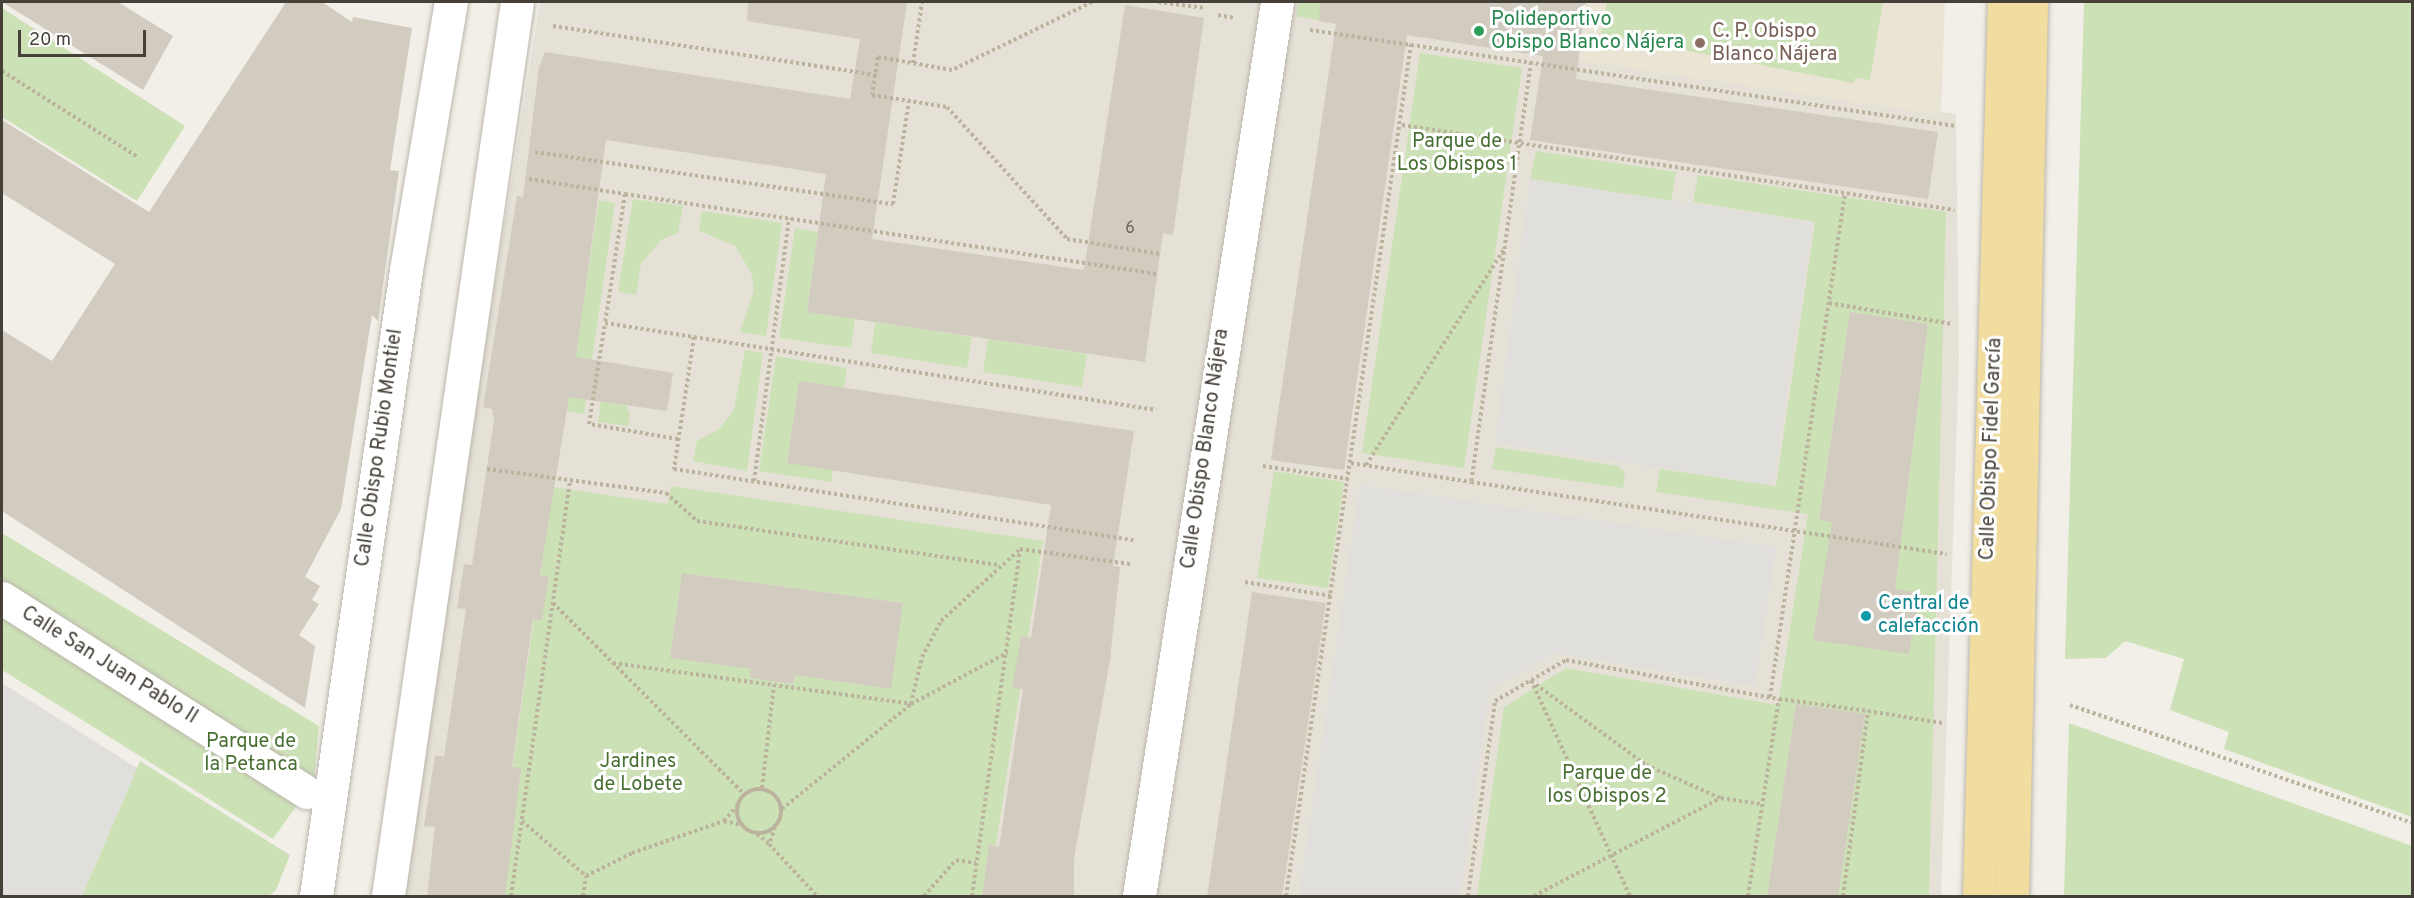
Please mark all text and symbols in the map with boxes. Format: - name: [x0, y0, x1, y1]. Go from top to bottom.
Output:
- place label: Polideportivo Obispo Blanco Nájera: [1491, 8, 1684, 55]
- scale bar: [21, 18, 148, 56]
- place label: C. P. Obispo Blanco Nájera: [1712, 20, 1837, 67]
- marker: Polideportivo Obispo Blanco Nájera: [1472, 24, 1486, 38]
- text: 20 m: [29, 29, 71, 52]
- marker: C. P. Obispo Blanco Nájera: [1693, 36, 1707, 50]
- park label: Parque de Los Obispos 1: [1397, 131, 1517, 178]
- house number: 6: [1125, 219, 1135, 239]
- street label: Calle Obispo Rubio Montiel: [351, 327, 409, 569]
- street label: Calle Obispo Blanco Nájera: [1177, 327, 1235, 571]
- street label: Calle Obispo Fidel García: [1976, 337, 2008, 561]
- place label: Central de calefacción: [1878, 592, 1979, 639]
- street label: Calle San Juan Pablo II: [16, 602, 202, 730]
- marker: Central de calefacción: [1859, 609, 1873, 623]
- park label: Parque de la Petanca: [204, 731, 298, 778]
- park label: Jardines de Lobete: [593, 751, 683, 798]
- park label: Parque de los Obispos 2: [1547, 763, 1667, 810]

